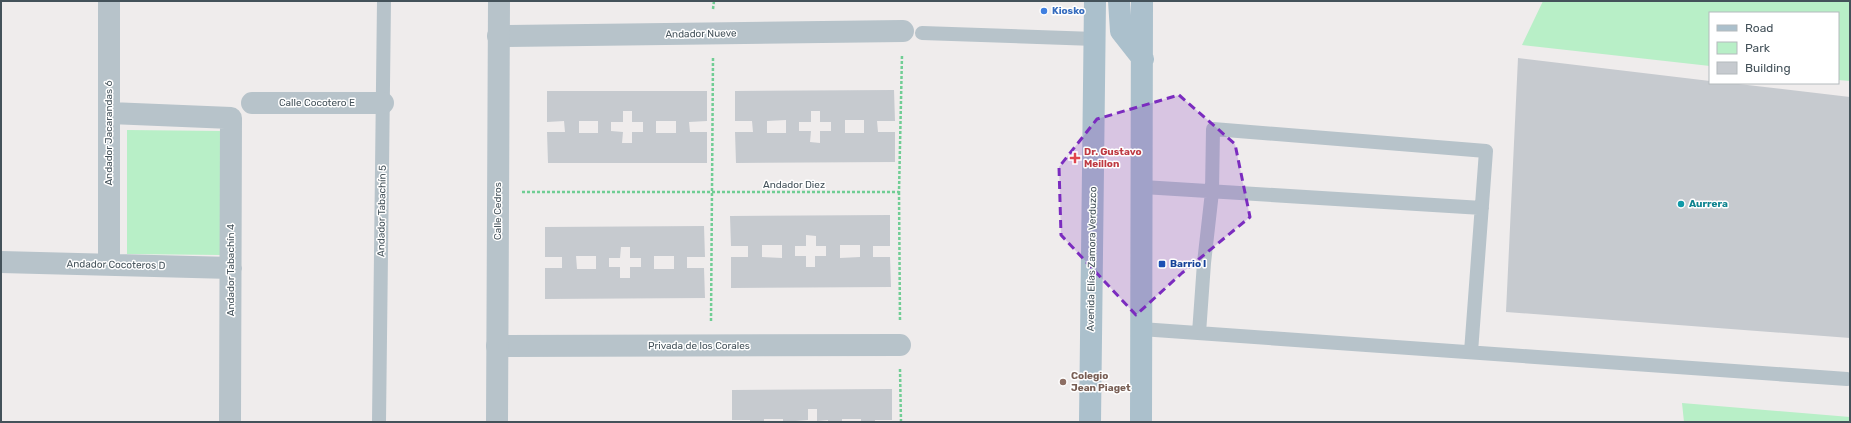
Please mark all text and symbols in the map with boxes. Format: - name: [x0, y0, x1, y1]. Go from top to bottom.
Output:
- place label: Kiosko: [1052, 5, 1085, 17]
- marker: Kiosko: [1039, 6, 1049, 16]
- legend: [1709, 12, 1839, 84]
- text: Road: [1745, 21, 1773, 35]
- street label: Andador Nueve: [665, 27, 737, 41]
- text: Park: [1745, 41, 1771, 55]
- text: Building: [1745, 61, 1791, 75]
- street label: Andador Jacarandas 6: [103, 80, 115, 186]
- street label: Calle Cocotero E: [279, 97, 355, 109]
- place label: Dr. Gustavo Meillon: [1084, 146, 1142, 170]
- marker: Dr. Gustavo Meillon: [1069, 152, 1081, 164]
- street label: Andador Tabachín 5: [375, 165, 389, 257]
- street label: Andador Diez: [763, 179, 825, 191]
- street label: Calle Cedros: [492, 182, 504, 240]
- street label: Avenida Elías Zamora Verduzco: [1085, 186, 1099, 332]
- place label: Aurrera: [1689, 198, 1728, 210]
- marker: Aurrera: [1676, 199, 1686, 209]
- street label: Andador Tabachín 4: [225, 224, 237, 316]
- street label: Andador Cocoteros D: [66, 258, 166, 272]
- place label: Barrio I: [1170, 258, 1206, 270]
- marker: Barrio I: [1157, 259, 1167, 269]
- street label: Privada de los Corales: [648, 340, 750, 352]
- place label: Colegio Jean Piaget: [1071, 370, 1131, 394]
- marker: Colegio Jean Piaget: [1058, 377, 1068, 387]

